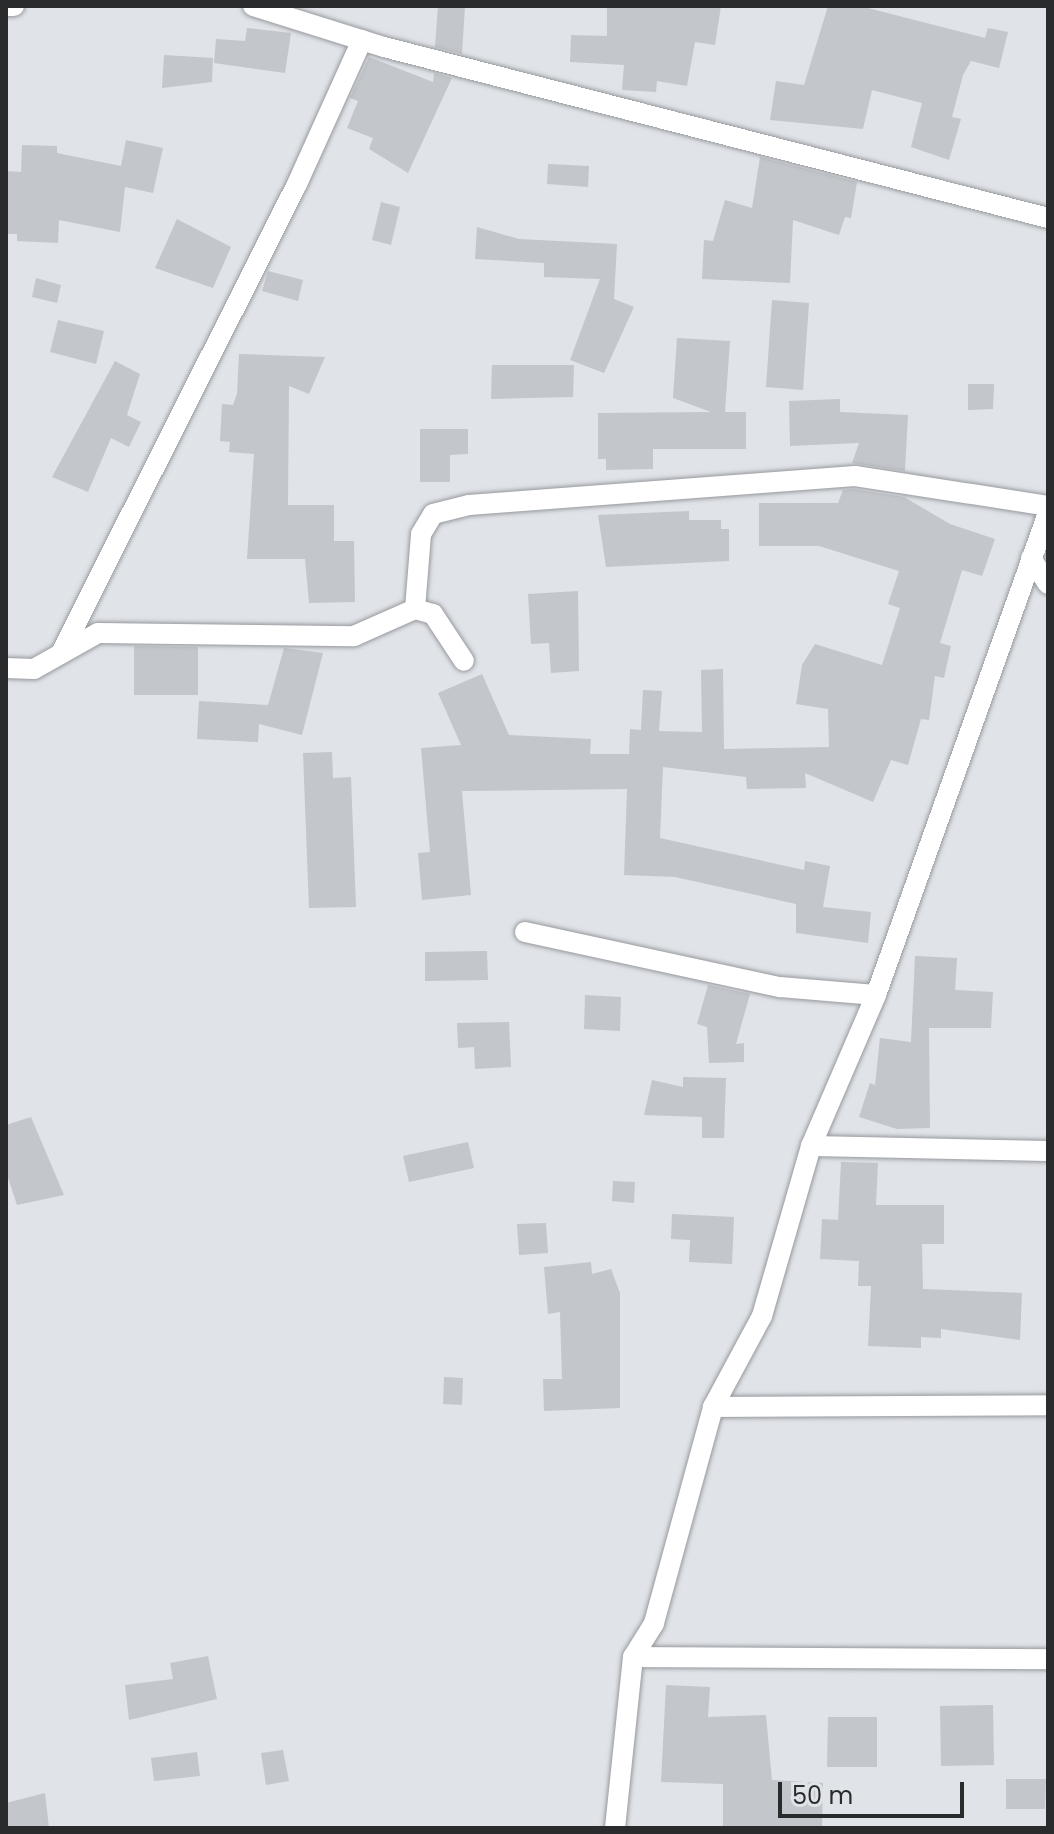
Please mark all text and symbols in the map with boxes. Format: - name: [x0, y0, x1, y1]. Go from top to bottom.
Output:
- scale bar: [782, 1766, 968, 1816]
- text: 50 m: [792, 1779, 853, 1812]

